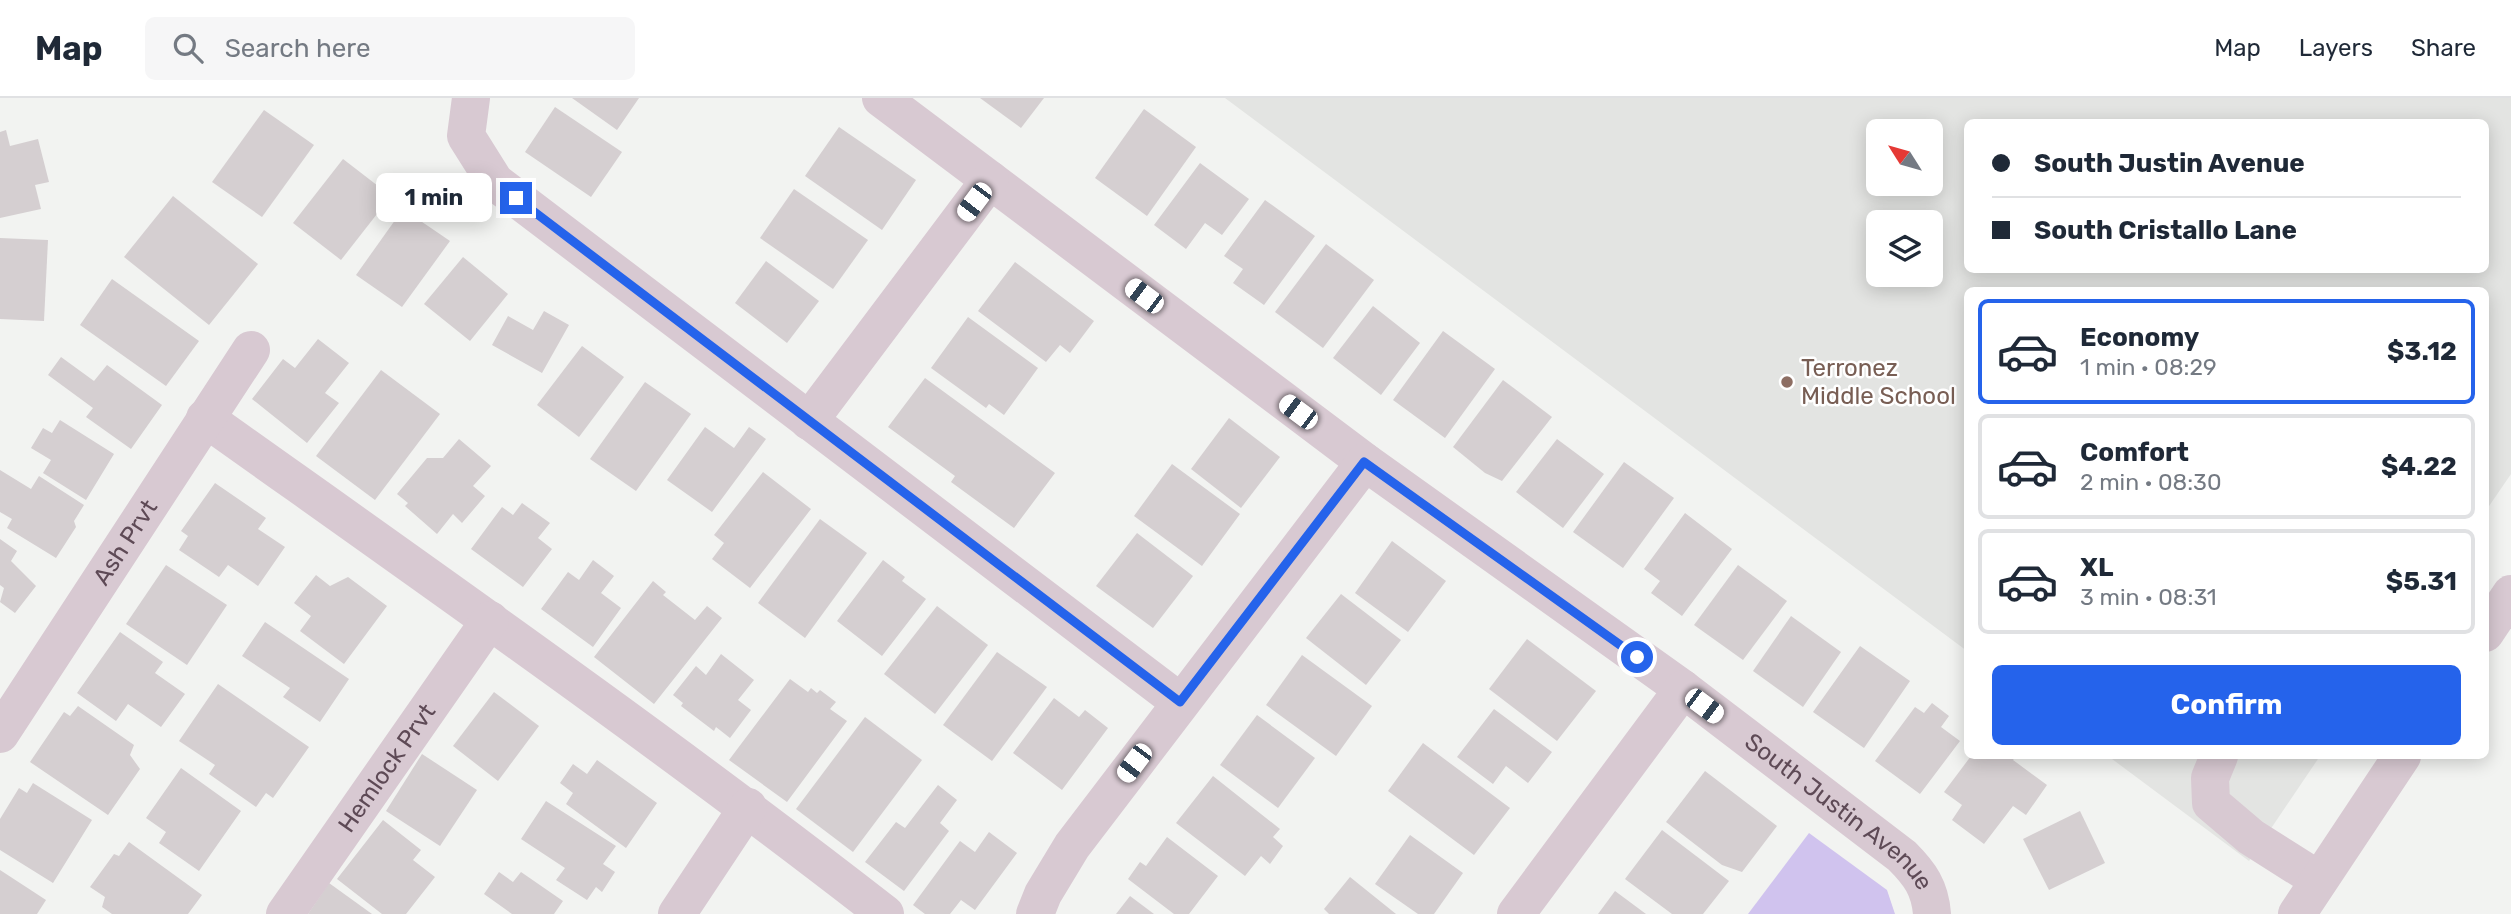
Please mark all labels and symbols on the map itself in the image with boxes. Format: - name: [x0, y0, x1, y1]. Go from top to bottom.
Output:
- north arrow: [1866, 119, 1942, 196]
- callout: 1 min: [376, 174, 491, 222]
- car: [953, 179, 996, 225]
- route end: [500, 182, 532, 214]
- car: [1121, 275, 1168, 317]
- place label: Terronez Middle School: [1801, 354, 1956, 410]
- marker: Terronez Middle School: [1779, 374, 1795, 390]
- car: [1275, 391, 1322, 433]
- street label: Ash Prvt: [87, 494, 163, 590]
- route start: [1621, 641, 1653, 673]
- car: [1681, 685, 1728, 727]
- street label: Hemlock Prvt: [332, 698, 441, 838]
- street label: South Justin Avenue: [1739, 727, 1939, 895]
- car: [1113, 740, 1156, 786]

